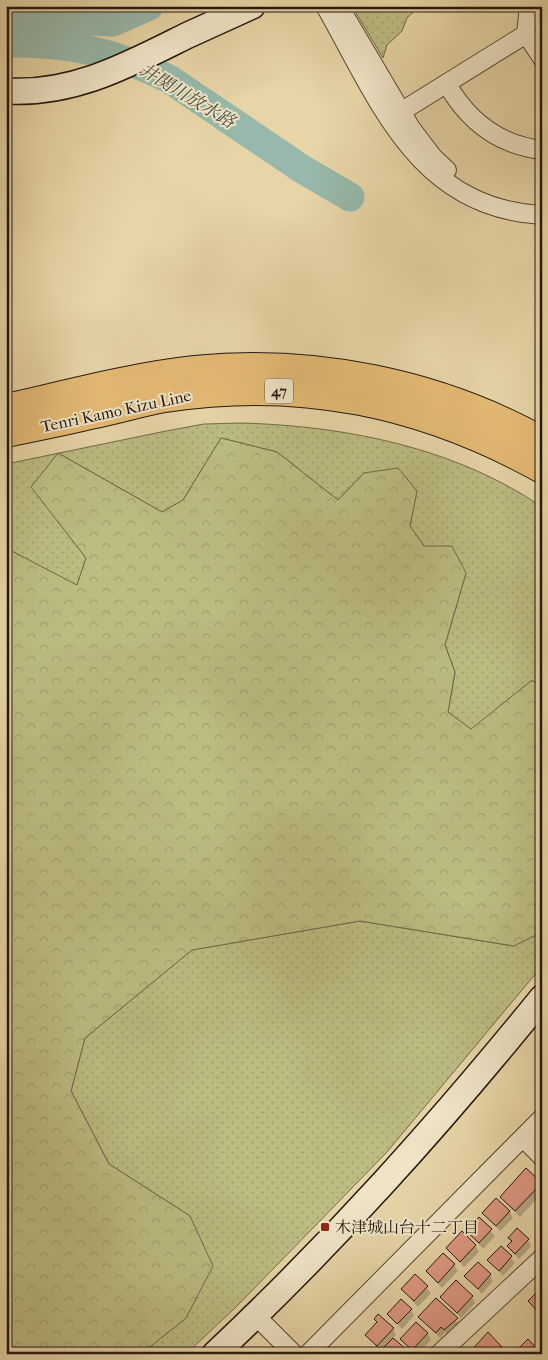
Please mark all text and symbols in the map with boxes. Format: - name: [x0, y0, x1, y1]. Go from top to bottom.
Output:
- water label: 井関川放水路: [135, 59, 240, 134]
- road number: 47: [265, 378, 293, 404]
- street label: Tenri Kamo Kizu Line: [39, 386, 193, 436]
- place label: 木津城山台十二丁目: [335, 1218, 479, 1237]
- marker: 木津城山台十二丁目: [319, 1221, 331, 1233]

